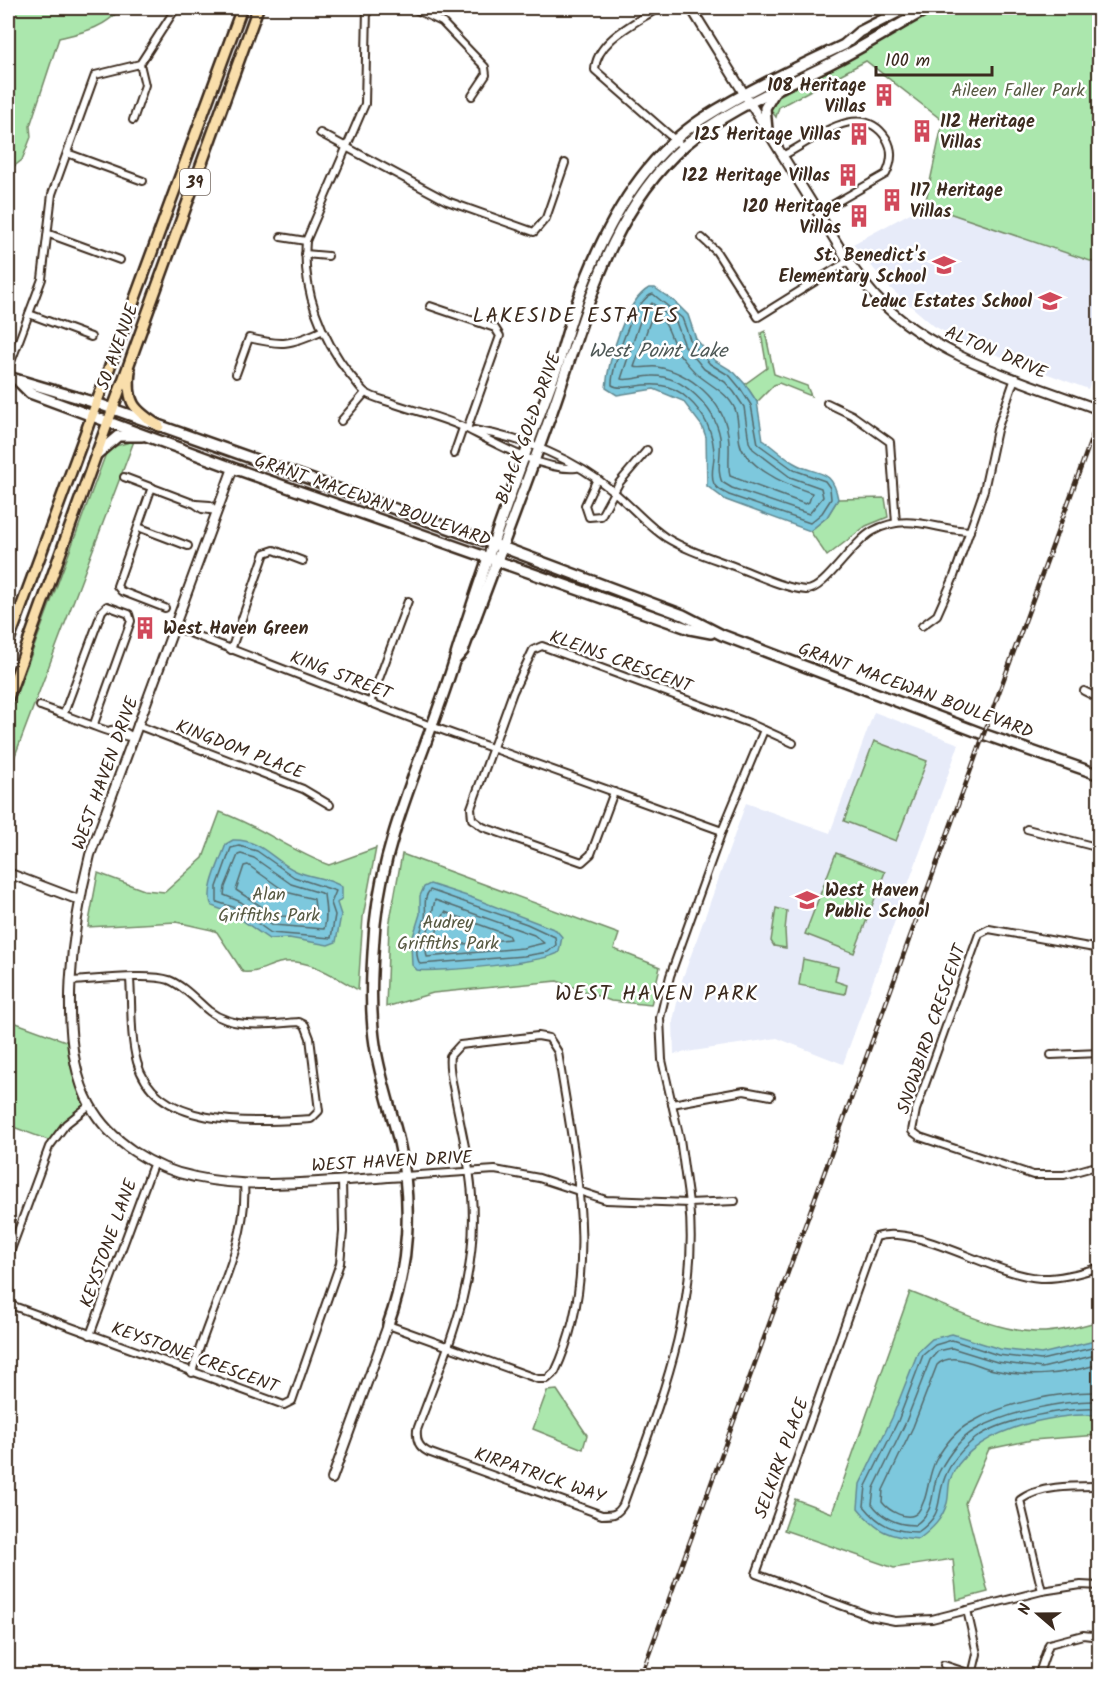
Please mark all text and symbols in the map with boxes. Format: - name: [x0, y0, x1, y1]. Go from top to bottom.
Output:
- scale bar: [876, 39, 992, 77]
- text: 100 m: [885, 47, 930, 76]
- place label: 108 Heritage Villas: [767, 72, 867, 122]
- park label: Aileen Faller Park: [951, 77, 1085, 106]
- building icon: 108 Heritage Villas: [871, 82, 897, 108]
- place label: 112 Heritage Villas: [940, 108, 1035, 158]
- building icon: 112 Heritage Villas: [909, 118, 935, 144]
- place label: 125 Heritage Villas: [694, 121, 842, 150]
- building icon: 125 Heritage Villas: [846, 121, 872, 147]
- place label: 122 Heritage Villas: [682, 162, 831, 191]
- building icon: 122 Heritage Villas: [835, 162, 861, 188]
- road number: 39: [180, 169, 210, 195]
- place label: 117 Heritage Villas: [910, 177, 1003, 227]
- building icon: 117 Heritage Villas: [879, 187, 905, 213]
- place label: 120 Heritage Villas: [742, 193, 842, 243]
- building icon: 120 Heritage Villas: [846, 203, 872, 229]
- place label: St. Benedict's Elementary School: [779, 242, 927, 292]
- school or university icon: St. Benedict's Elementary School: [931, 252, 957, 278]
- place label: Leduc Estates School: [861, 288, 1032, 317]
- school or university icon: Leduc Estates School: [1037, 288, 1063, 314]
- street label: 50 AVENUE: [89, 300, 148, 395]
- district label: LAKESIDE ESTATES: [473, 300, 679, 333]
- street label: ALTON DRIVE: [940, 319, 1052, 388]
- water label: West Point Lake: [589, 336, 729, 368]
- street label: BLACK GOLD DRIVE: [489, 348, 570, 508]
- street label: GRANT MACEWAN BOULEVARD: [250, 447, 495, 556]
- building icon: West Haven Green: [132, 615, 158, 641]
- place label: West Haven Green: [163, 615, 308, 644]
- street label: KLEINS CRESCENT: [545, 623, 697, 702]
- street label: GRANT MACEWAN BOULEVARD: [794, 635, 1038, 748]
- street label: KING STREET: [285, 644, 397, 710]
- street label: WEST HAVEN DRIVE: [65, 692, 148, 854]
- street label: KINGDOM PLACE: [171, 713, 308, 788]
- place label: West Haven Public School: [825, 877, 929, 927]
- park label: Alan Griffiths Park: [218, 881, 320, 931]
- school or university icon: West Haven Public School: [794, 887, 820, 913]
- park label: Audrey Griffiths Park: [397, 909, 499, 959]
- street label: SNOWBIRD CRESCENT: [890, 939, 976, 1118]
- district label: WEST HAVEN PARK: [555, 978, 759, 1011]
- street label: WEST HAVEN DRIVE: [311, 1144, 474, 1181]
- street label: KEYSTONE LANE: [73, 1175, 146, 1312]
- street label: KEYSTONE CRESCENT: [107, 1315, 284, 1403]
- street label: SELKIRK PLACE: [747, 1394, 818, 1523]
- street label: KIRPATRICK WAY: [470, 1440, 610, 1513]
- north arrow: [1008, 1584, 1068, 1644]
- text: N: [1012, 1600, 1039, 1618]

